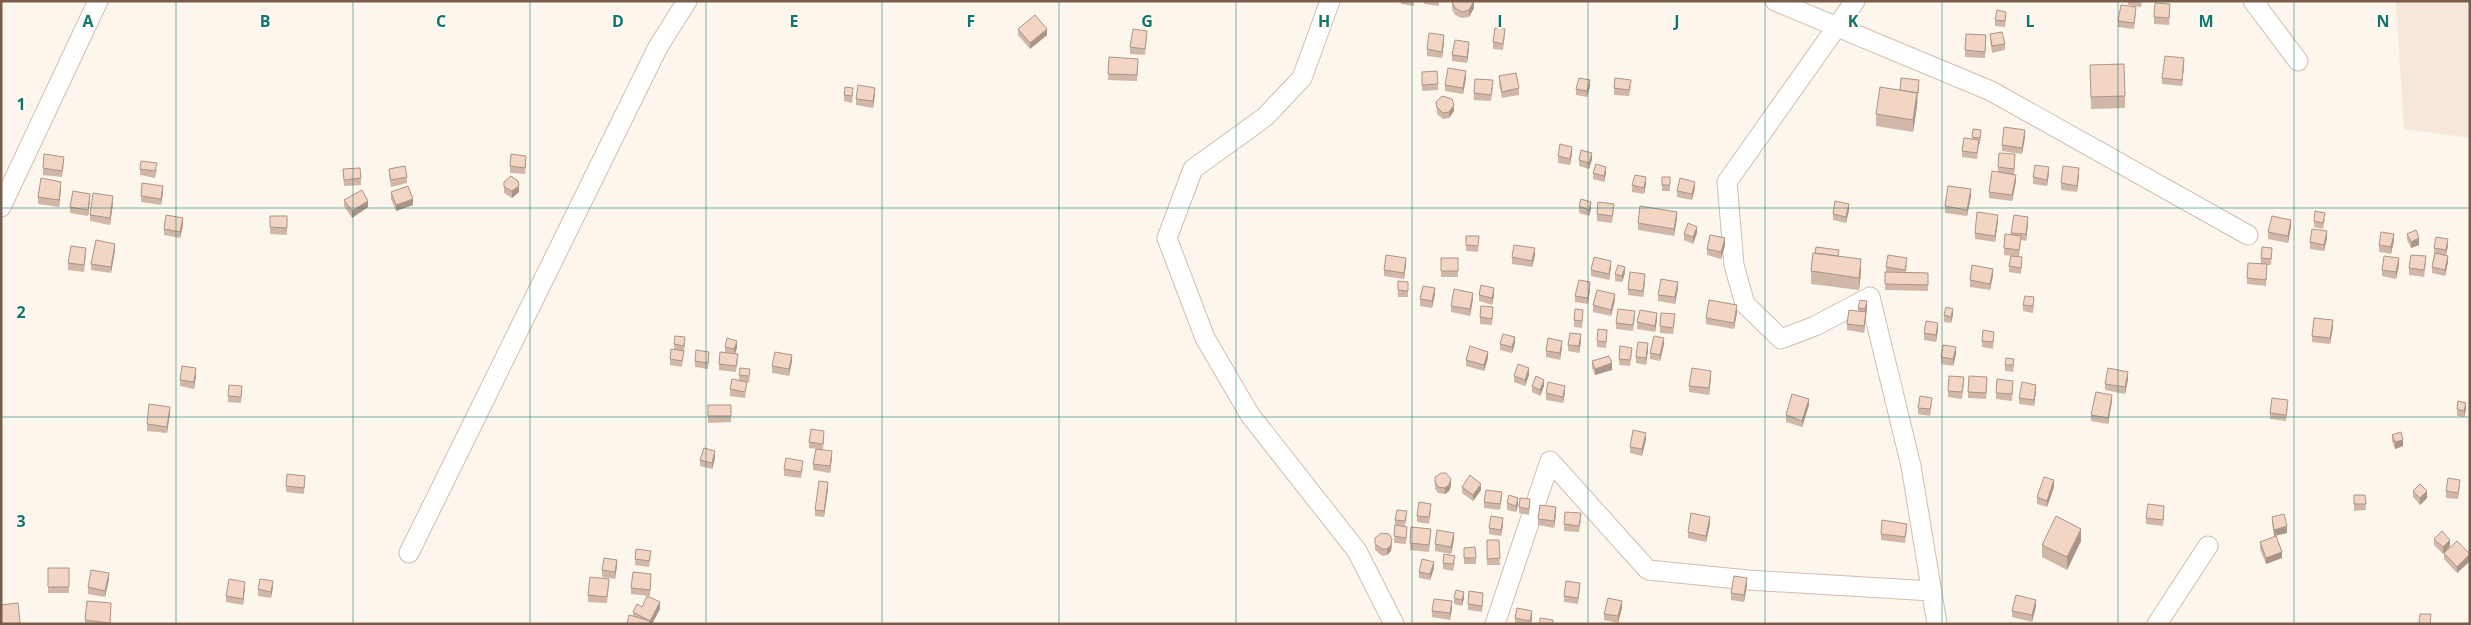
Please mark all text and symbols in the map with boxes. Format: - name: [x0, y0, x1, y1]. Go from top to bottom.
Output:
- text: A: [82, 10, 94, 32]
- text: B: [260, 10, 270, 32]
- text: C: [436, 10, 446, 32]
- text: D: [612, 10, 624, 32]
- text: E: [790, 10, 799, 32]
- text: F: [967, 10, 975, 32]
- text: G: [1141, 10, 1153, 32]
- text: H: [1318, 10, 1330, 32]
- text: I: [1497, 10, 1503, 32]
- text: J: [1672, 10, 1680, 32]
- text: K: [1848, 10, 1859, 32]
- text: L: [2025, 10, 2035, 32]
- text: M: [2198, 10, 2214, 32]
- text: N: [2376, 10, 2390, 32]
- text: 1: [16, 93, 26, 115]
- text: 2: [16, 301, 26, 323]
- text: 3: [16, 510, 26, 532]

